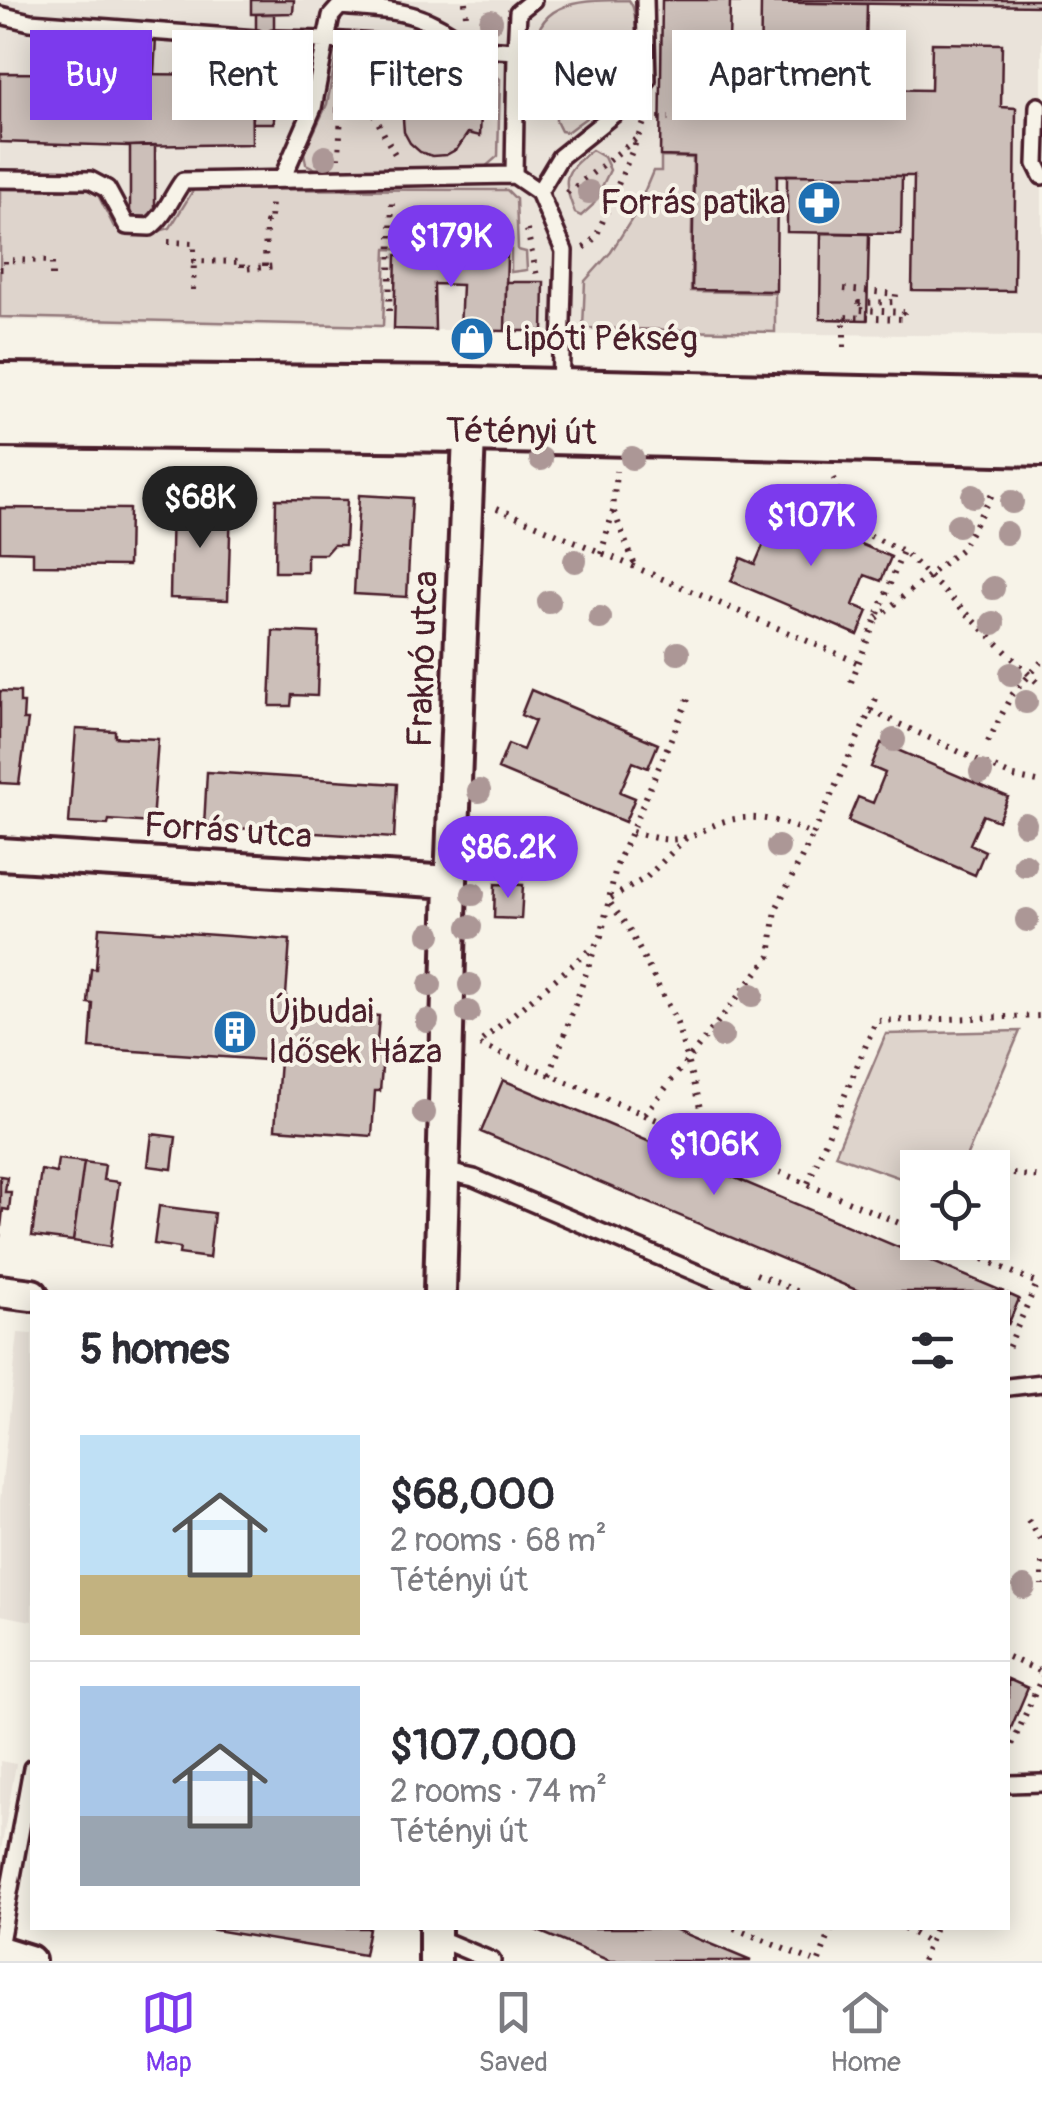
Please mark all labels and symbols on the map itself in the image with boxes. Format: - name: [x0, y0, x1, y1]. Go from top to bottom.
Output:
- pharmacy icon: Forrás patika: [796, 180, 842, 226]
- place label: Forrás patika: [600, 181, 786, 225]
- pin: $179K: [381, 205, 521, 290]
- shop icon: Lipóti Pékség: [449, 316, 495, 362]
- place label: Lipóti Pékség: [504, 317, 698, 361]
- street label: Tétényi út: [445, 409, 598, 455]
- pin: $68K: [141, 466, 259, 551]
- pin: $107K: [741, 484, 881, 569]
- street label: Fraknó utca: [398, 570, 448, 748]
- street label: Forrás utca: [142, 803, 314, 859]
- pin: $86.2K: [427, 816, 589, 901]
- place label: Újbudai Idősek Háza: [268, 990, 442, 1074]
- building icon: Újbudai Idősek Háza: [212, 1009, 258, 1055]
- pin: $106K: [644, 1113, 784, 1198]

